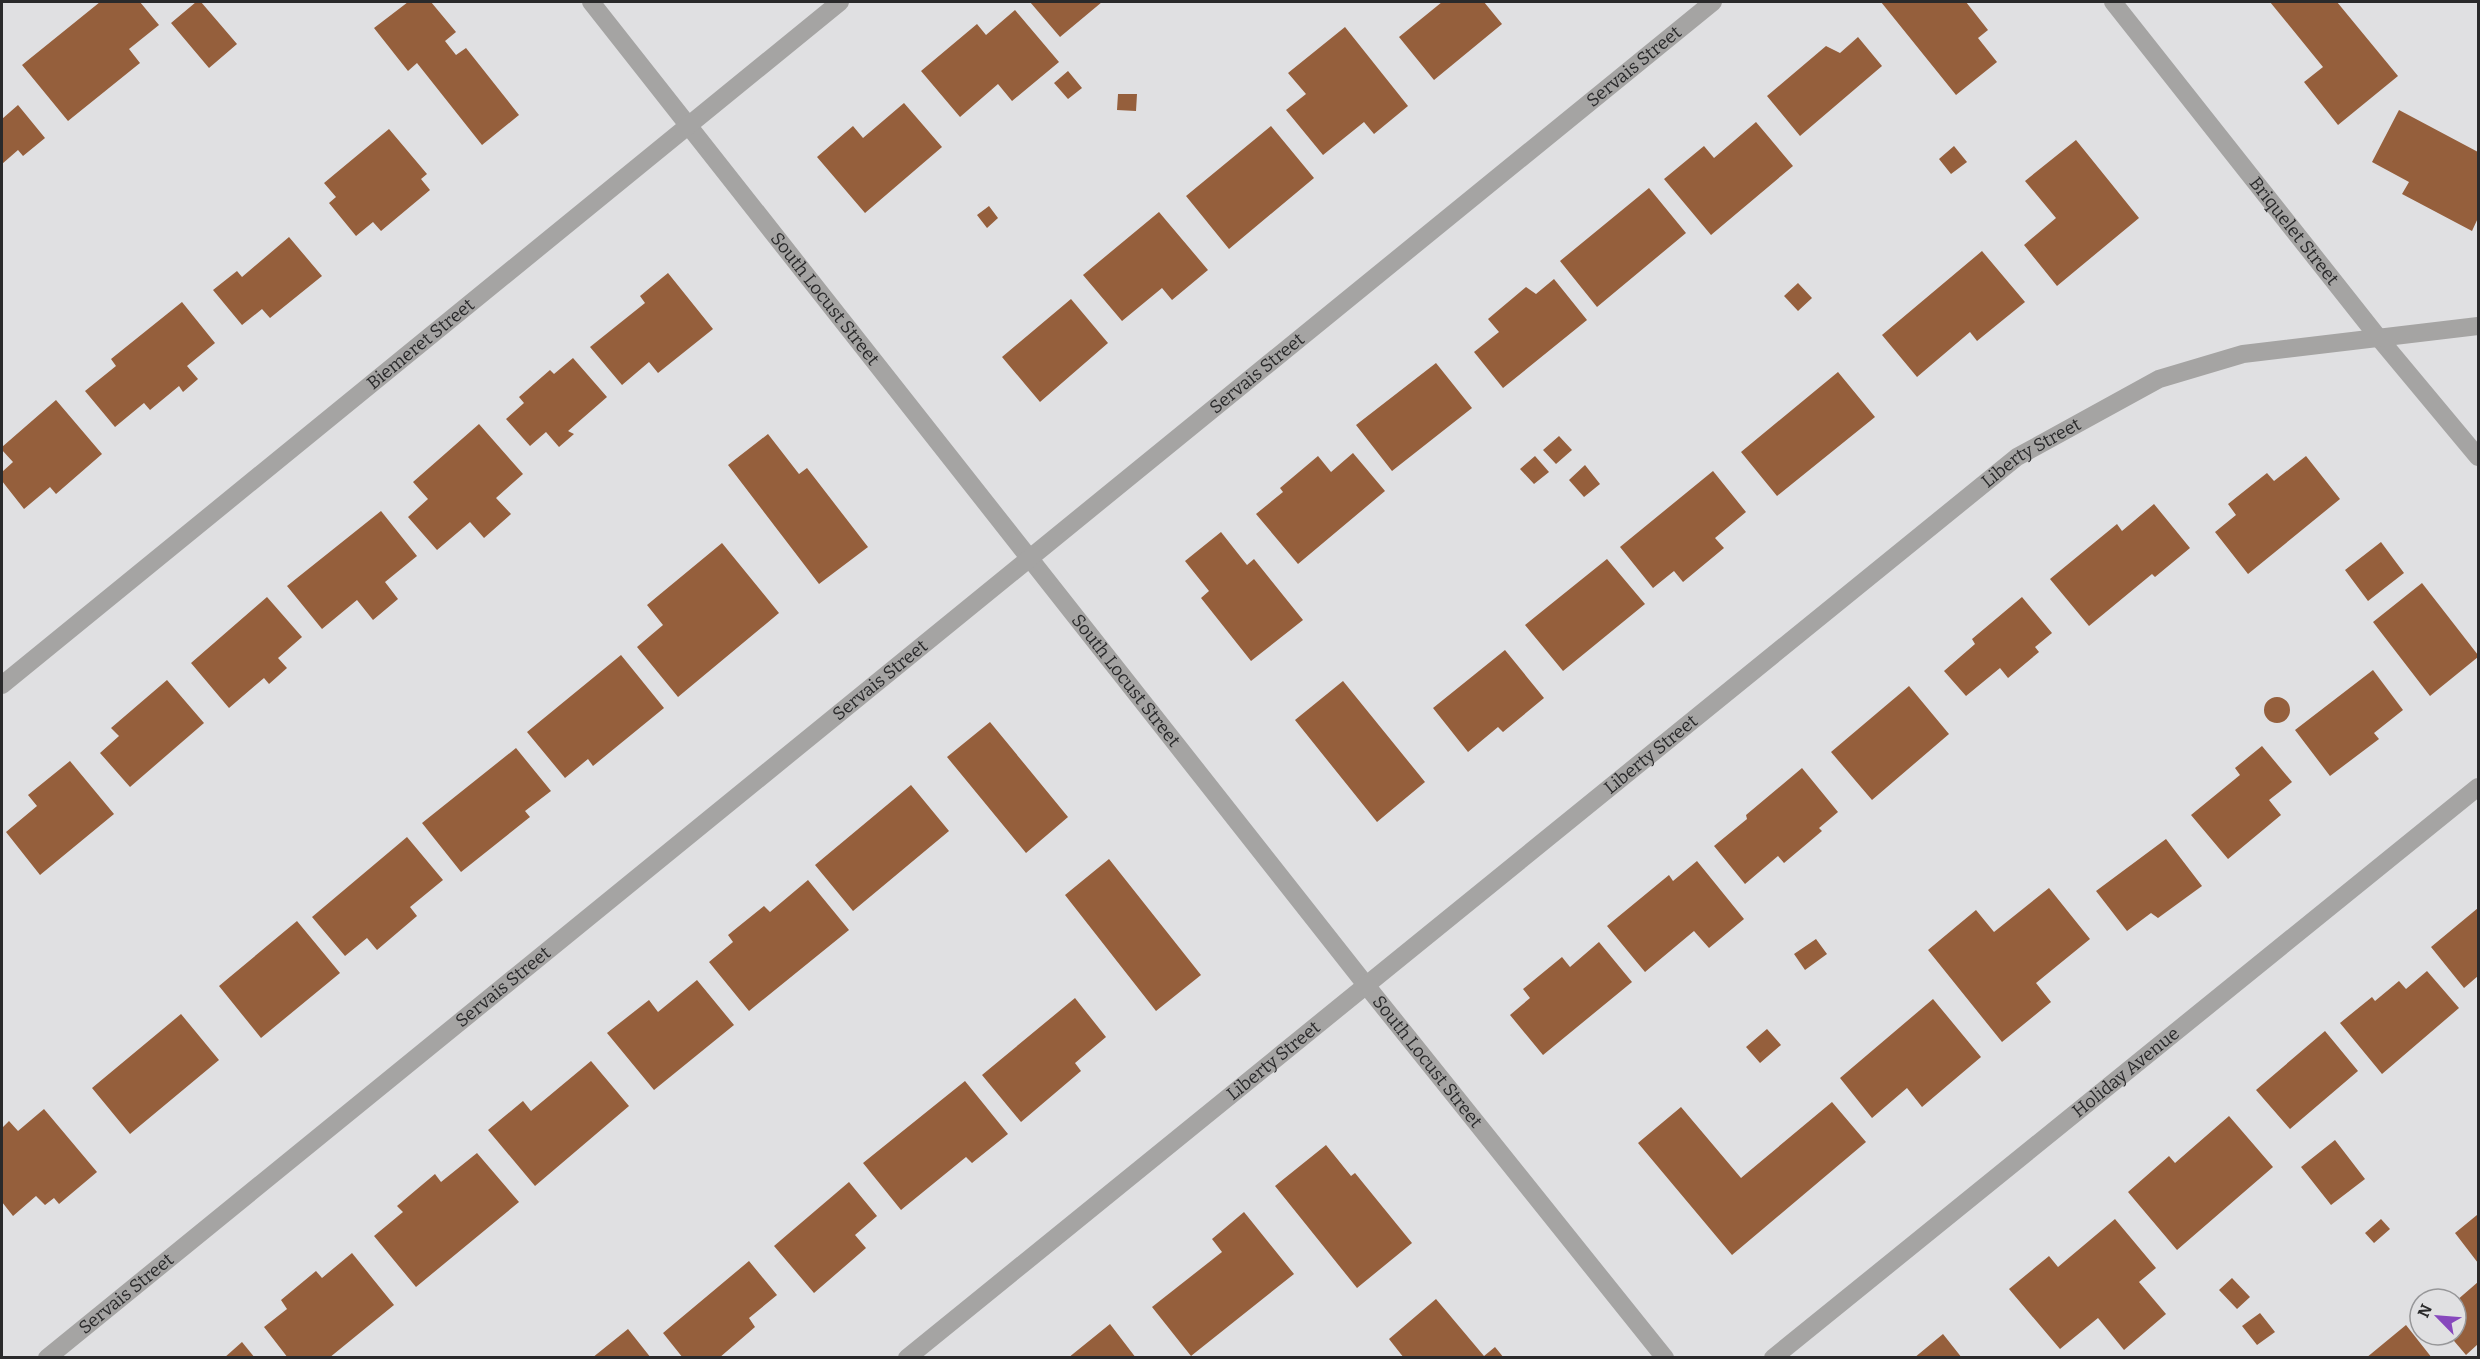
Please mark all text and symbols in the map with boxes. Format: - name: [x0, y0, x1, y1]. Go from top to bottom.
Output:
- street label: Servais Street: [1582, 21, 1686, 112]
- street label: Briquelet Street: [2245, 172, 2344, 290]
- street label: South Locust Street: [766, 228, 884, 370]
- street label: Biemeret Street: [362, 293, 479, 394]
- street label: Servais Street: [1205, 328, 1309, 418]
- street label: Liberty Street: [1977, 413, 2085, 492]
- street label: South Locust Street: [1067, 610, 1185, 752]
- street label: Servais Street: [828, 635, 932, 725]
- street label: Liberty Street: [1600, 710, 1702, 799]
- street label: Servais Street: [451, 941, 555, 1032]
- street label: South Locust Street: [1368, 991, 1487, 1133]
- street label: Liberty Street: [1222, 1016, 1325, 1105]
- street label: Holiday Avenue: [2068, 1022, 2184, 1122]
- street label: Servais Street: [74, 1248, 178, 1339]
- north arrow: [2408, 1287, 2468, 1347]
- text: N: [2414, 1301, 2436, 1320]

